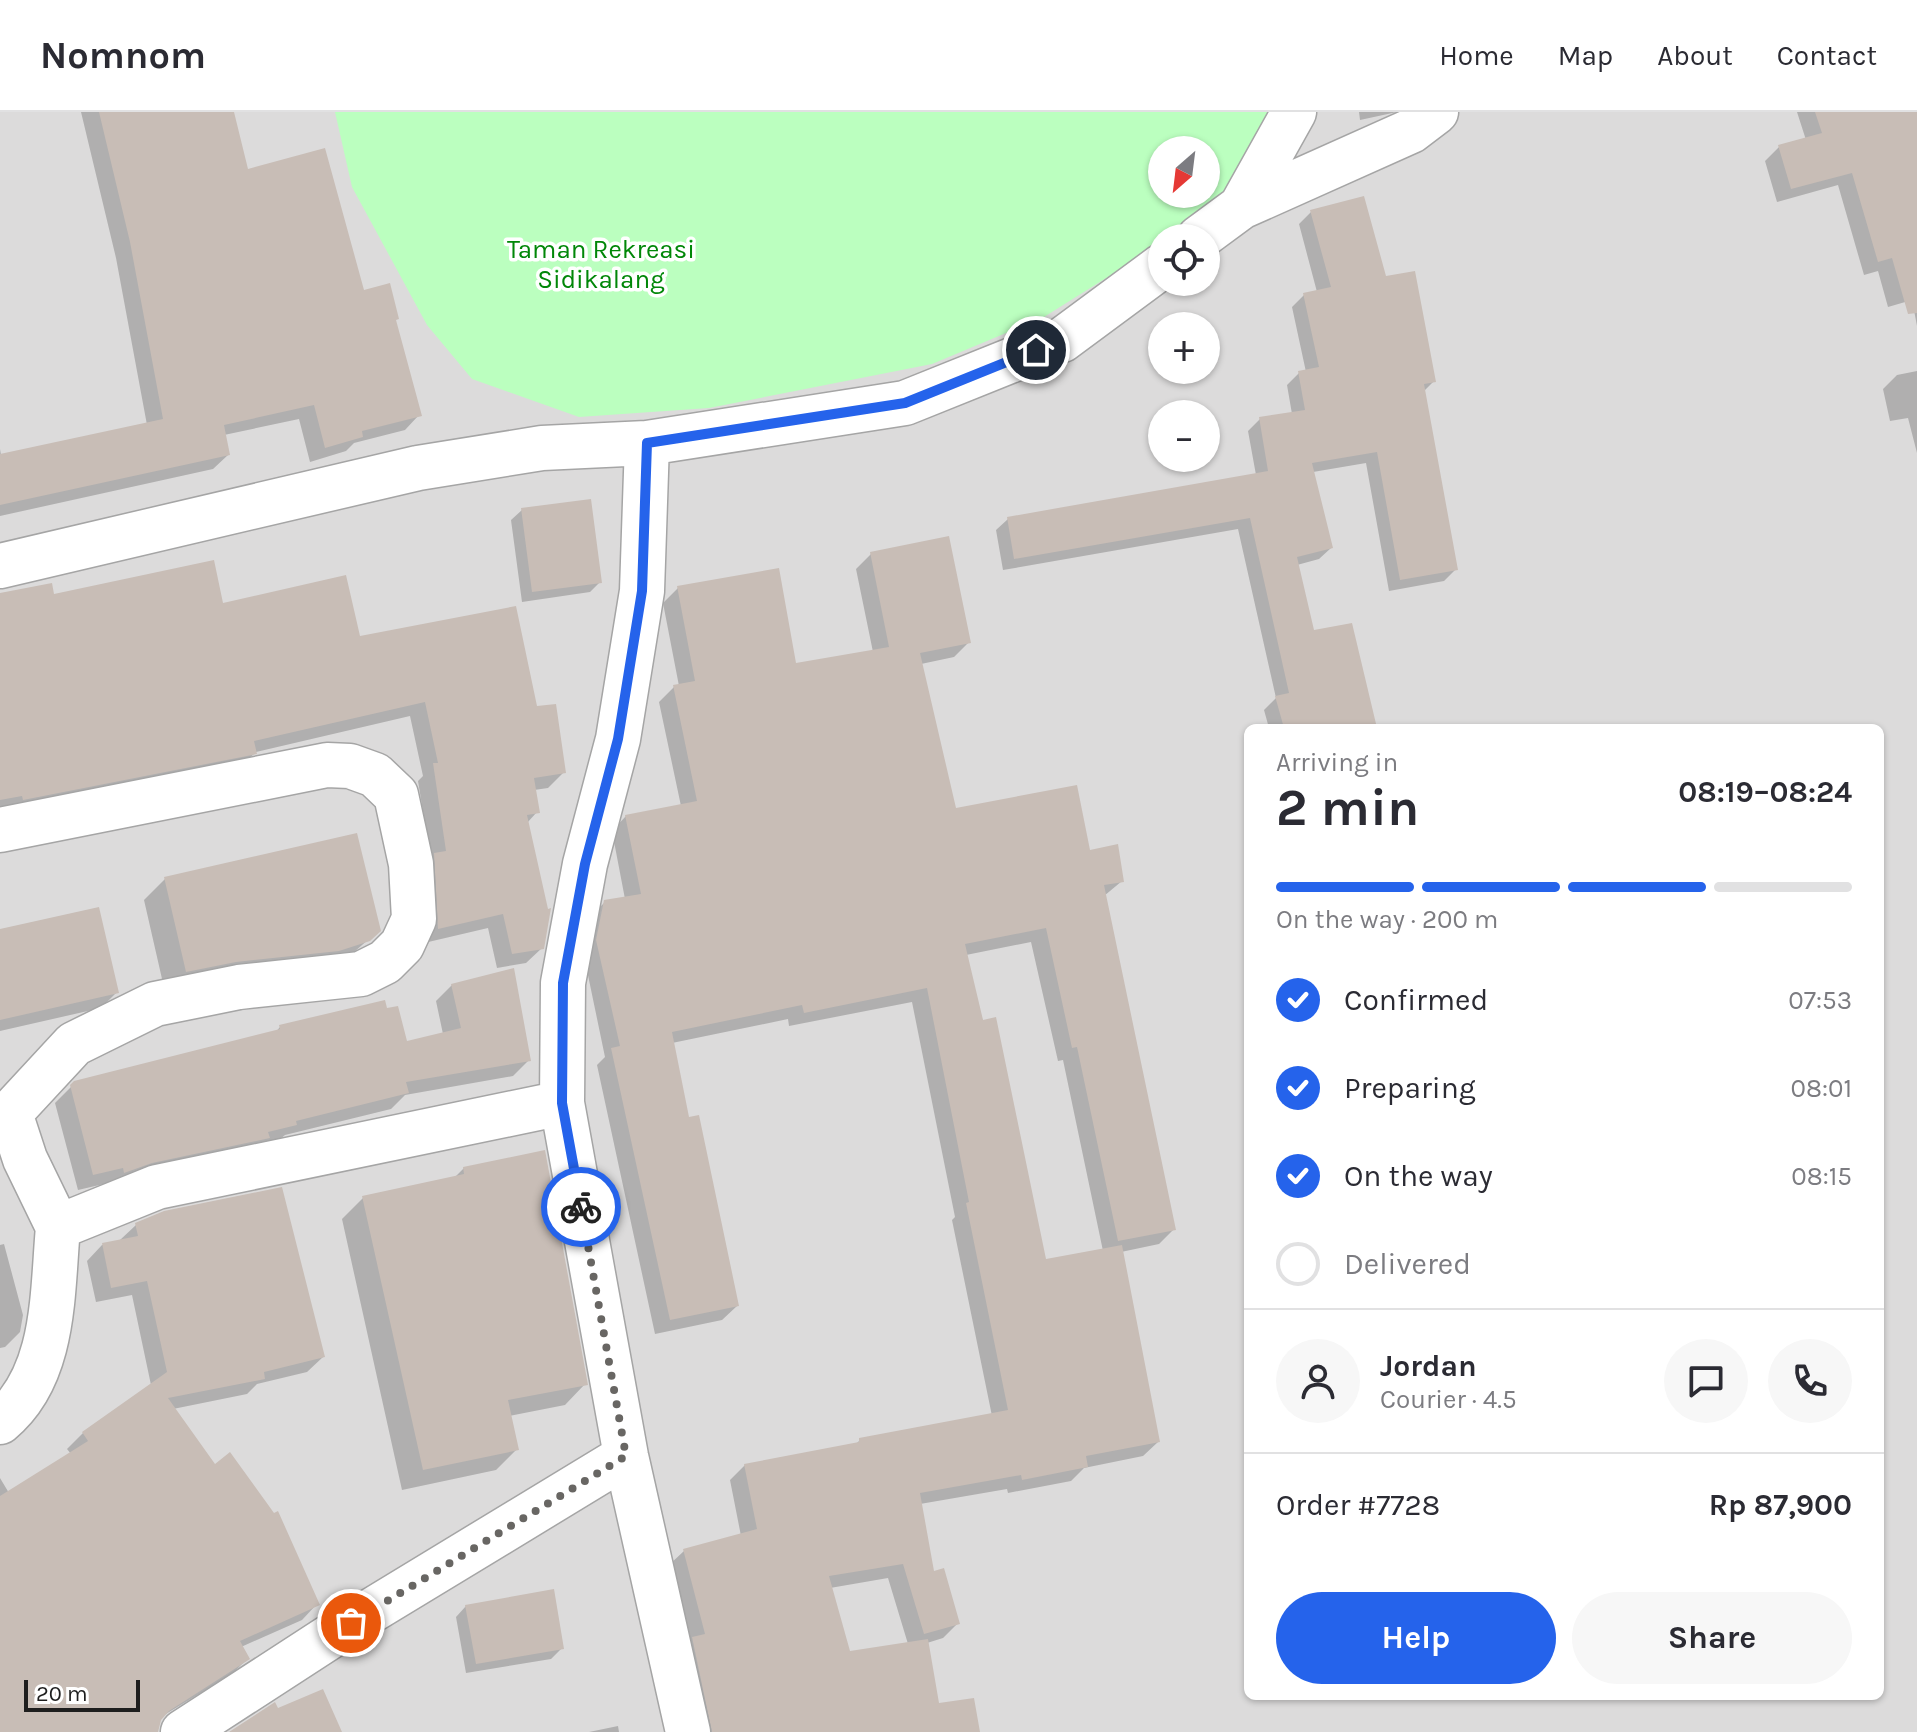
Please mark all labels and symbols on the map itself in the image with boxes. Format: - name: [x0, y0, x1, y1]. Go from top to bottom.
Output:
- north arrow: [1148, 136, 1220, 208]
- park label: Taman Rekreasi Sidikalang: [507, 234, 695, 295]
- pin: [1002, 316, 1070, 384]
- courier: [541, 1167, 621, 1247]
- pin: [317, 1589, 385, 1657]
- scale bar: [24, 1676, 140, 1712]

